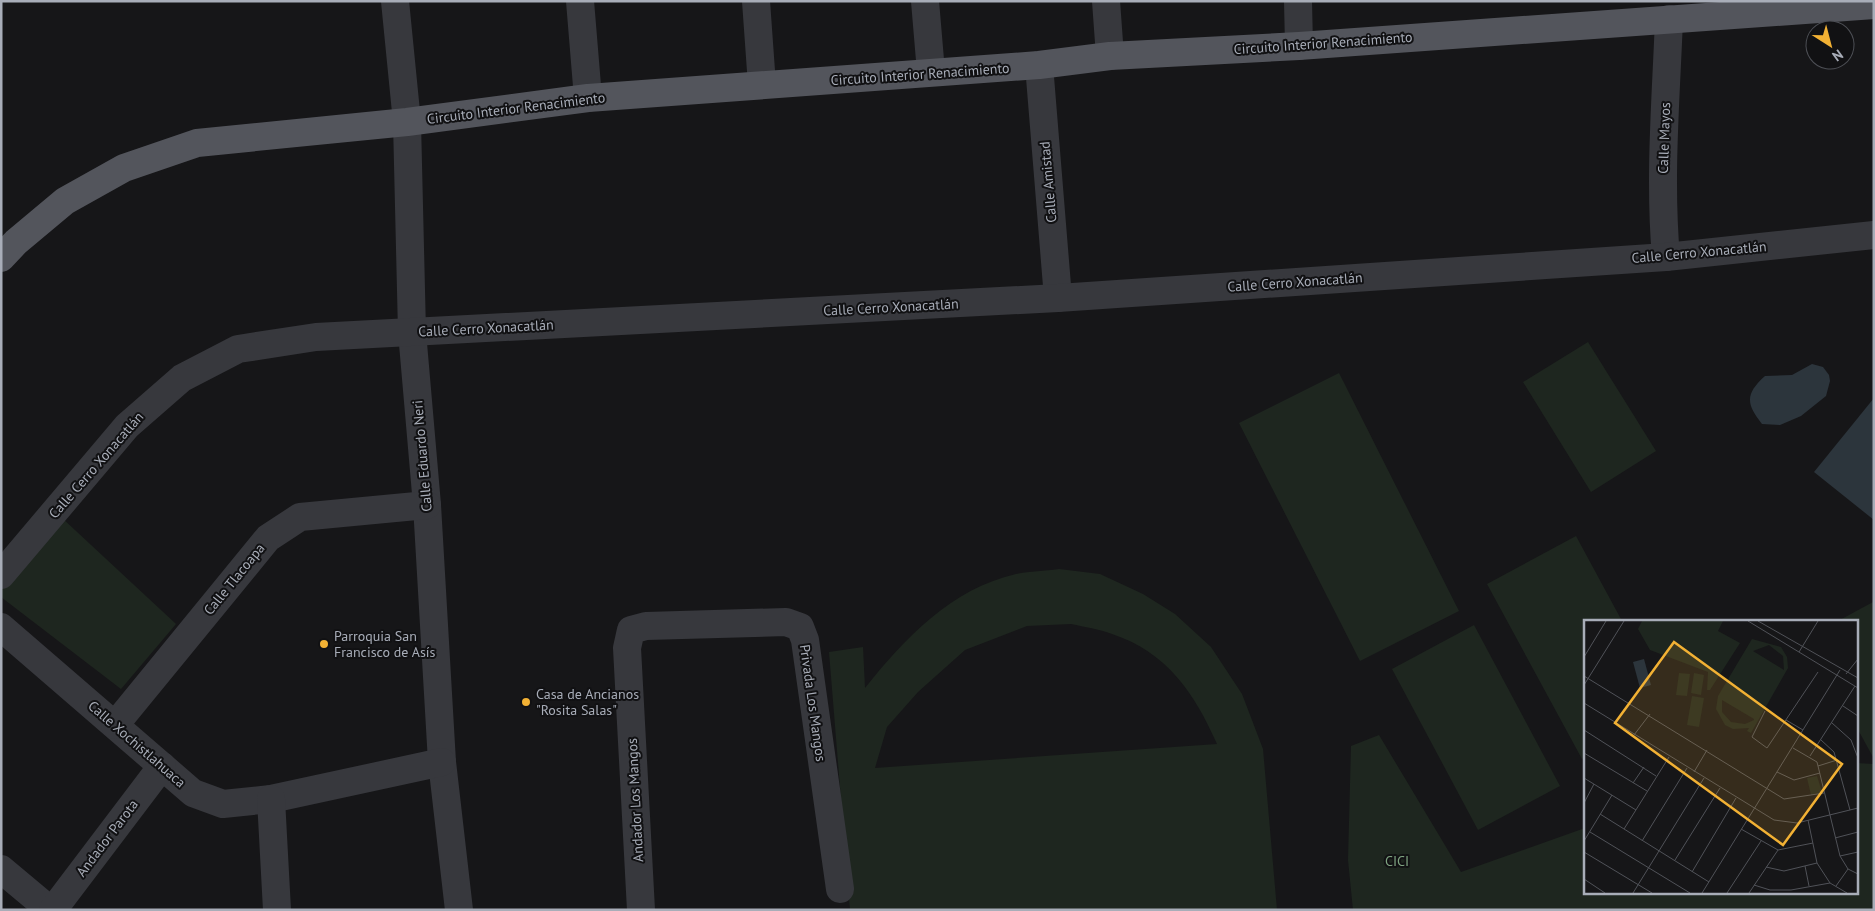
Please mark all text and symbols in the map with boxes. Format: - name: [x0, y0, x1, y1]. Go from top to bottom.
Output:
- north arrow: [1805, 20, 1855, 70]
- street label: Circuito Interior Renacimiento: [1233, 28, 1413, 58]
- text: N: [1829, 46, 1847, 66]
- street label: Circuito Interior Renacimiento: [830, 59, 1010, 89]
- street label: Circuito Interior Renacimiento: [426, 88, 606, 128]
- street label: Calle Mayos: [1654, 102, 1674, 174]
- street label: Calle Amistad: [1035, 141, 1061, 223]
- street label: Calle Cerro Xonacatlán: [1631, 237, 1767, 267]
- street label: Calle Cerro Xonacatlán: [1227, 268, 1363, 296]
- street label: Calle Cerro Xonacatlán: [823, 294, 959, 320]
- street label: Calle Cerro Xonacatlán: [418, 315, 554, 341]
- street label: Calle Eduardo Neri: [408, 400, 436, 512]
- street label: Calle Cerro Xonacatlán: [45, 408, 147, 522]
- street label: Calle Tlacoapa: [200, 539, 268, 618]
- inset map: [1584, 620, 1858, 894]
- place label: Parroquia San Francisco de Asís: [334, 627, 436, 661]
- marker: Parroquia San Francisco de Asís: [318, 638, 330, 650]
- street label: Privada Los Mangos: [796, 643, 830, 763]
- place label: Casa de Ancianos "Rosita Salas": [536, 685, 639, 719]
- marker: Casa de Ancianos "Rosita Salas": [520, 696, 532, 708]
- street label: Calle Xochistlahuaca: [84, 697, 190, 791]
- street label: Andador Los Mangos: [623, 738, 647, 862]
- street label: Andador Parota: [72, 796, 142, 880]
- park label: CICI: [1385, 852, 1409, 870]

